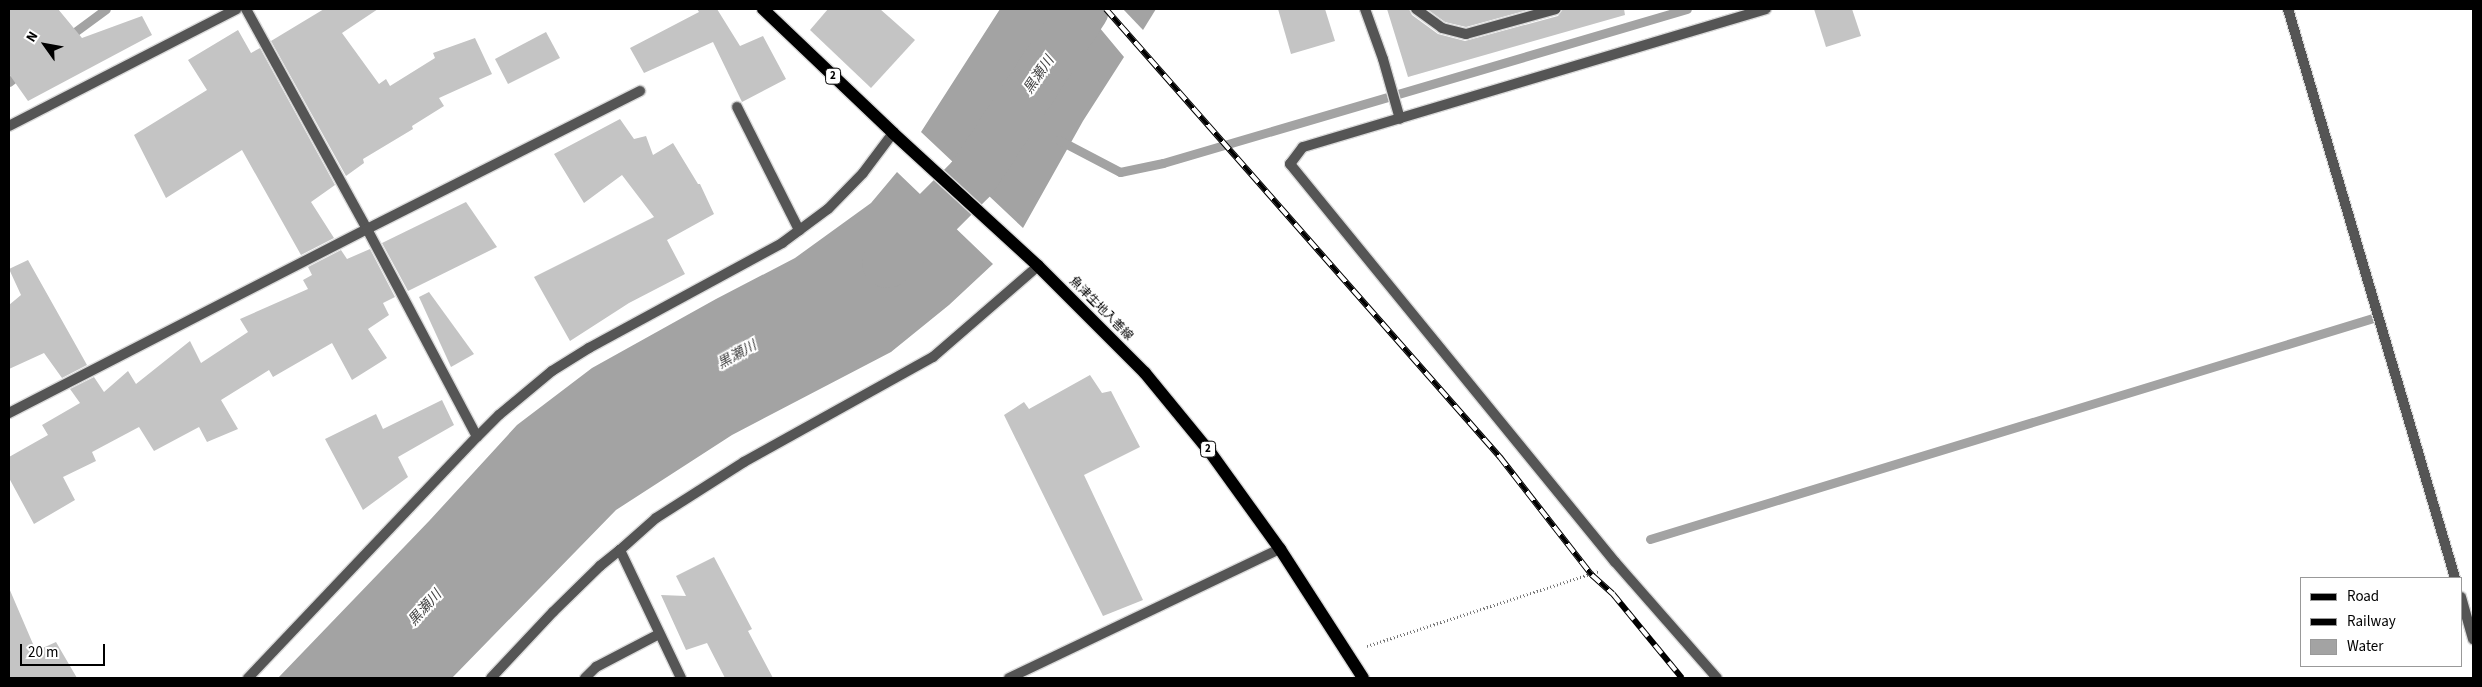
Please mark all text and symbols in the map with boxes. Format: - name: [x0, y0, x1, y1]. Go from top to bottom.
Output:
- north arrow: [20, 20, 70, 70]
- text: N: [21, 28, 43, 46]
- water label: 黒瀬川: [1020, 53, 1058, 97]
- road number: 2: [824, 68, 842, 84]
- street label: 魚津生地入善線: [1066, 274, 1136, 344]
- water label: 黒瀬川: [715, 337, 759, 373]
- road number: 2: [1199, 440, 1217, 458]
- legend: [2300, 577, 2462, 667]
- text: Road: [2347, 586, 2379, 607]
- water label: 黒瀬川: [405, 587, 445, 629]
- text: Railway: [2347, 611, 2396, 632]
- scale bar: [22, 634, 108, 666]
- text: Water: [2347, 636, 2383, 657]
- text: 20 m: [28, 642, 58, 663]

